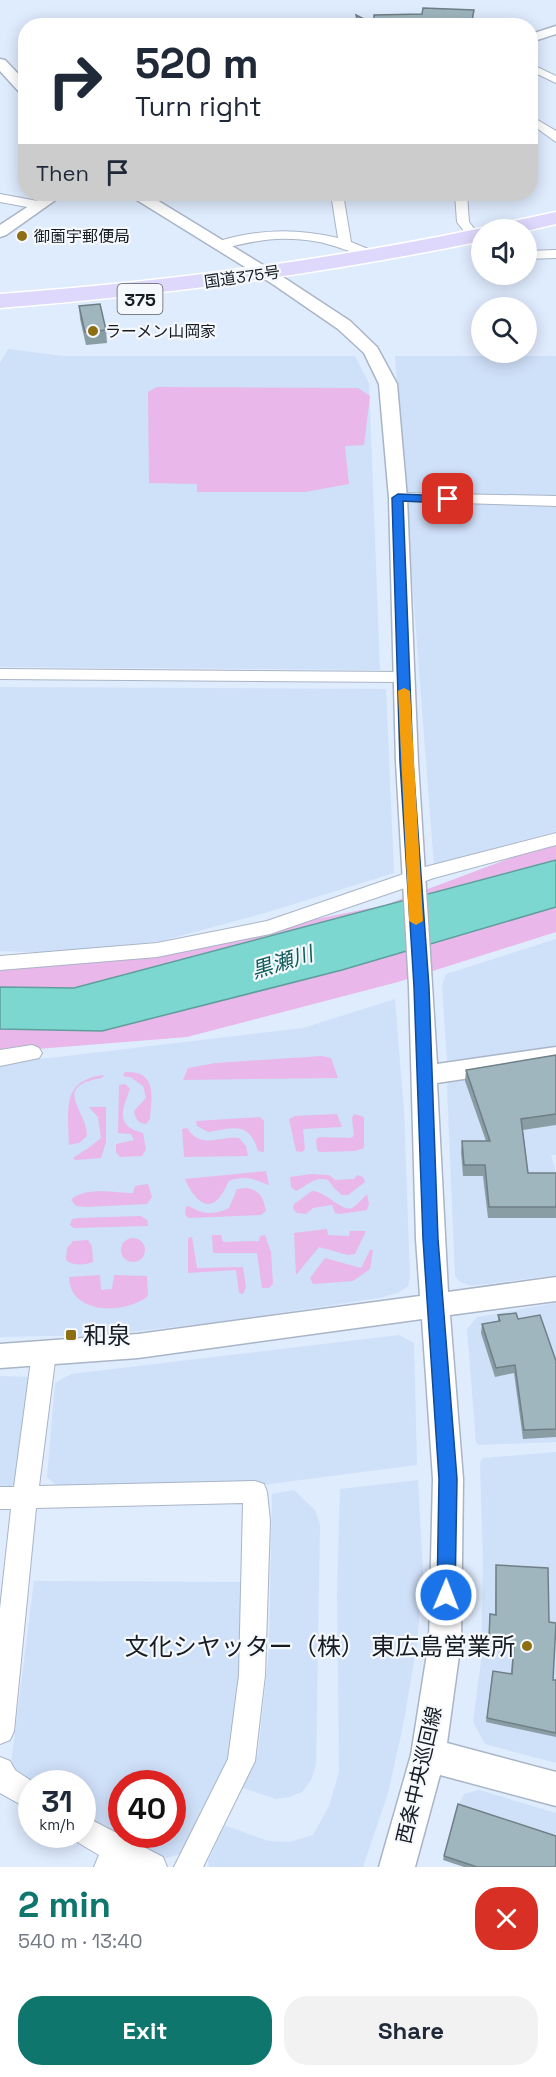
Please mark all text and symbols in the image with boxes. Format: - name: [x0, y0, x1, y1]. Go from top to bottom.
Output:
- text: 520 m: [135, 37, 259, 90]
- icon: right: [36, 42, 114, 120]
- text: Turn right: [135, 89, 262, 124]
- icon: arrive: [101, 156, 134, 189]
- text: Then: [36, 159, 89, 187]
- map controls: [471, 219, 537, 363]
- button: sound: [471, 219, 537, 285]
- place label: 御薗宇郵便局: [34, 226, 130, 247]
- marker: 御薗宇郵便局: [15, 229, 29, 243]
- street label: 国道375号: [203, 261, 281, 293]
- road number: 375: [118, 284, 162, 314]
- button: search: [471, 297, 537, 363]
- place label: ラーメン山岡家: [105, 321, 216, 342]
- marker: ラーメン山岡家: [86, 324, 100, 338]
- pin: [422, 473, 473, 524]
- icon: arrive: [431, 482, 464, 515]
- water label: 黒瀬川: [248, 939, 318, 984]
- place label: 和泉: [83, 1320, 131, 1351]
- marker: 和泉: [64, 1328, 78, 1342]
- position arrow: [414, 1563, 478, 1627]
- place label: 文化シヤッター（株） 東広島営業所: [125, 1631, 515, 1662]
- marker: 文化シヤッター（株） 東広島営業所: [520, 1639, 534, 1653]
- street label: 西条中央巡回線: [391, 1704, 447, 1846]
- speed limit sign: 40: [108, 1770, 186, 1848]
- text: 31: [41, 1782, 73, 1821]
- text: km/h: [39, 1815, 75, 1834]
- text: 2 min: [18, 1882, 111, 1928]
- button: close: [475, 1887, 538, 1950]
- text: 540 m · 13:40: [18, 1928, 142, 1954]
- button: Exit: [18, 1996, 272, 2065]
- button: Share: [284, 1996, 538, 2065]

